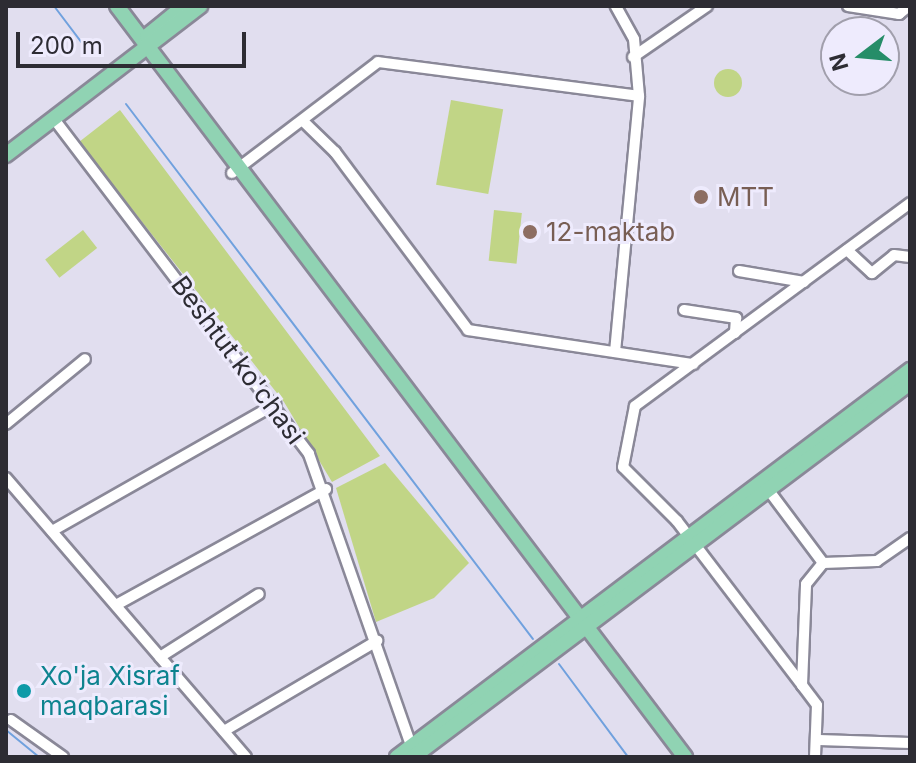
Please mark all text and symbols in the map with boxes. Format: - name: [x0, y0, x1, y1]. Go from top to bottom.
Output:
- scale bar: [20, 16, 250, 66]
- north arrow: [820, 16, 900, 96]
- text: 200 m: [30, 31, 103, 60]
- text: N: [824, 50, 854, 74]
- place label: MTT: [717, 181, 774, 213]
- marker: MTT: [692, 188, 710, 206]
- place label: 12-maktab: [546, 216, 675, 248]
- marker: 12-maktab: [521, 223, 539, 241]
- street label: Beshtut ko'chasi: [165, 270, 311, 450]
- place label: Xo'ja Xisraf maqbarasi: [40, 660, 180, 722]
- marker: Xo'ja Xisraf maqbarasi: [15, 682, 33, 700]

